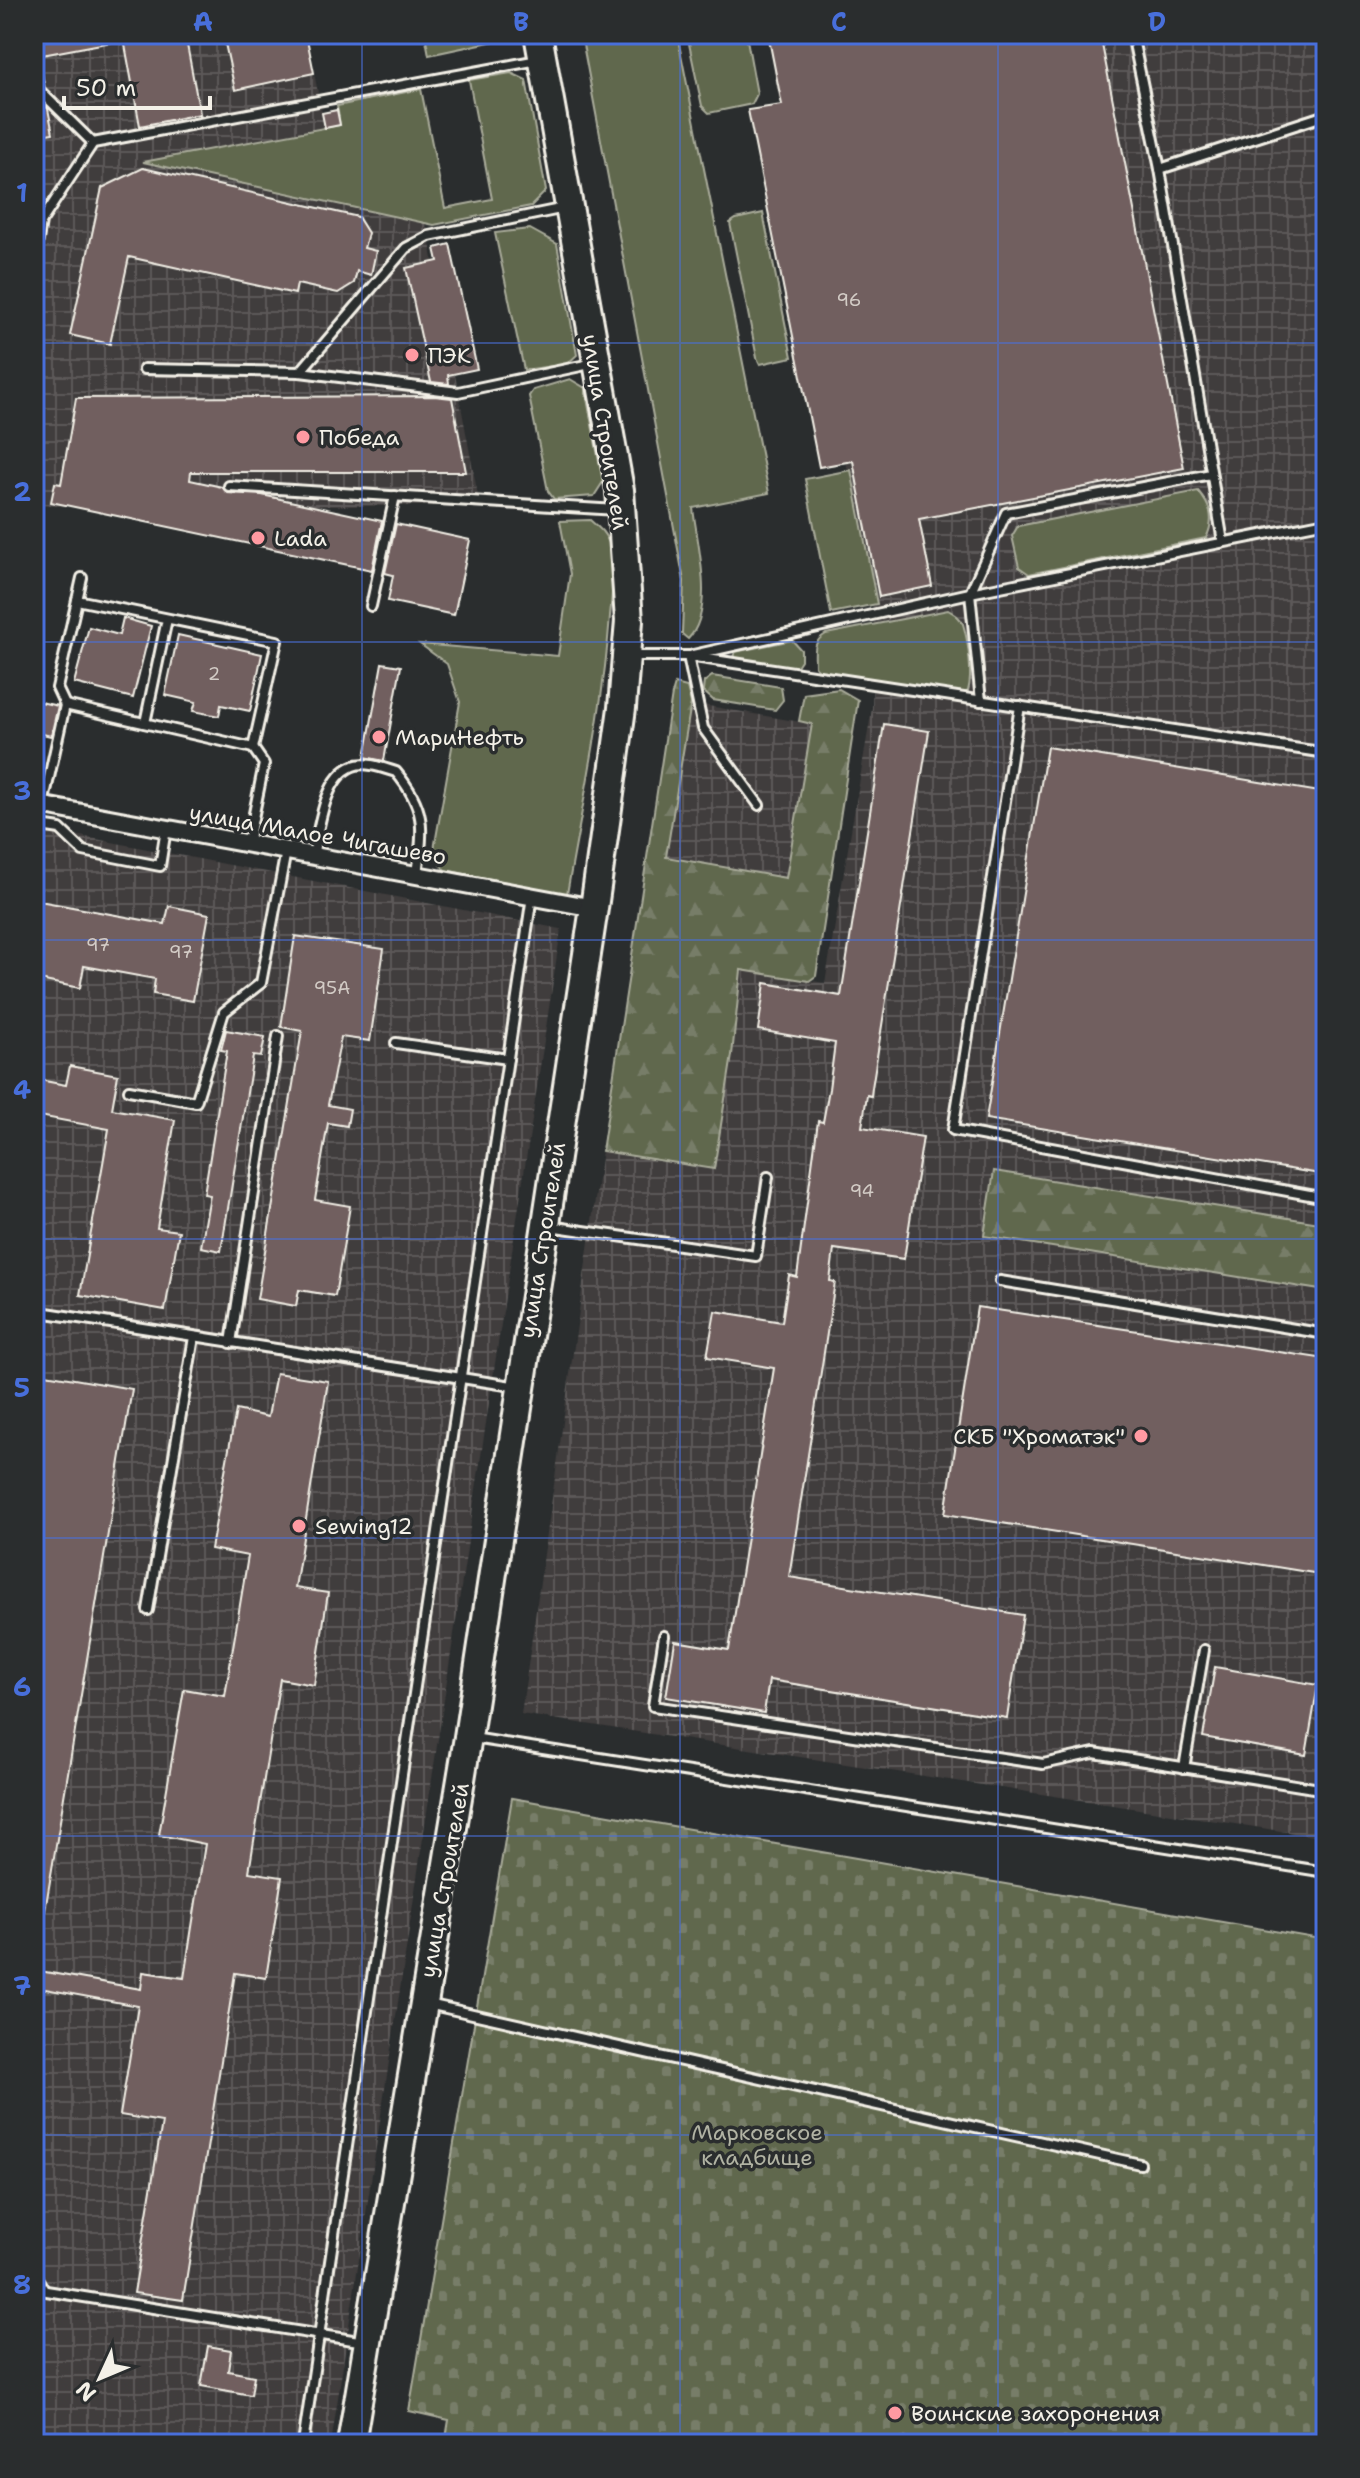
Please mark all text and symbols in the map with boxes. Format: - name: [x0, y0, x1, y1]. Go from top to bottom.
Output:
- text: A: [193, 4, 213, 39]
- text: B: [513, 4, 529, 39]
- text: C: [831, 4, 847, 39]
- text: D: [1148, 4, 1166, 39]
- scale bar: [64, 60, 210, 110]
- text: 50 m: [76, 72, 136, 104]
- text: 1: [16, 175, 28, 210]
- house number: 96: [837, 288, 861, 312]
- street label: улица Строителей: [576, 332, 635, 532]
- place label: ПЭК: [428, 341, 471, 370]
- marker: ПЭК: [403, 346, 421, 364]
- place label: Победа: [319, 423, 400, 452]
- marker: Победа: [294, 428, 312, 446]
- text: 2: [13, 474, 31, 509]
- place label: Lada: [274, 524, 327, 553]
- marker: Lada: [249, 529, 267, 547]
- house number: 2: [208, 662, 220, 686]
- place label: МариНефть: [395, 723, 524, 752]
- marker: МариНефть: [370, 728, 388, 746]
- text: 3: [13, 773, 31, 808]
- street label: улица Малое Чигашево: [187, 798, 449, 871]
- house number: 97: [86, 933, 110, 957]
- house number: 97: [169, 940, 193, 964]
- house number: 95А: [314, 976, 350, 1000]
- text: 4: [13, 1072, 31, 1107]
- street label: улица Строителей: [513, 1140, 572, 1340]
- house number: 94: [850, 1179, 874, 1203]
- text: 5: [14, 1370, 30, 1405]
- place label: СКБ "Хроматэк": [953, 1422, 1125, 1451]
- marker: СКБ "Хроматэк": [1132, 1427, 1150, 1445]
- place label: Sewing12: [315, 1512, 413, 1541]
- marker: Sewing12: [290, 1517, 308, 1535]
- text: 6: [13, 1669, 31, 1704]
- street label: улица Строителей: [413, 1780, 476, 1980]
- text: 7: [13, 1968, 31, 2003]
- park label: Марковское кладбище: [691, 2118, 823, 2172]
- text: 8: [13, 2267, 31, 2302]
- north arrow: [60, 2338, 140, 2418]
- text: N: [69, 2375, 102, 2408]
- place label: Воинские захоронения: [911, 2399, 1160, 2428]
- marker: Воинские захоронения: [886, 2404, 904, 2422]

